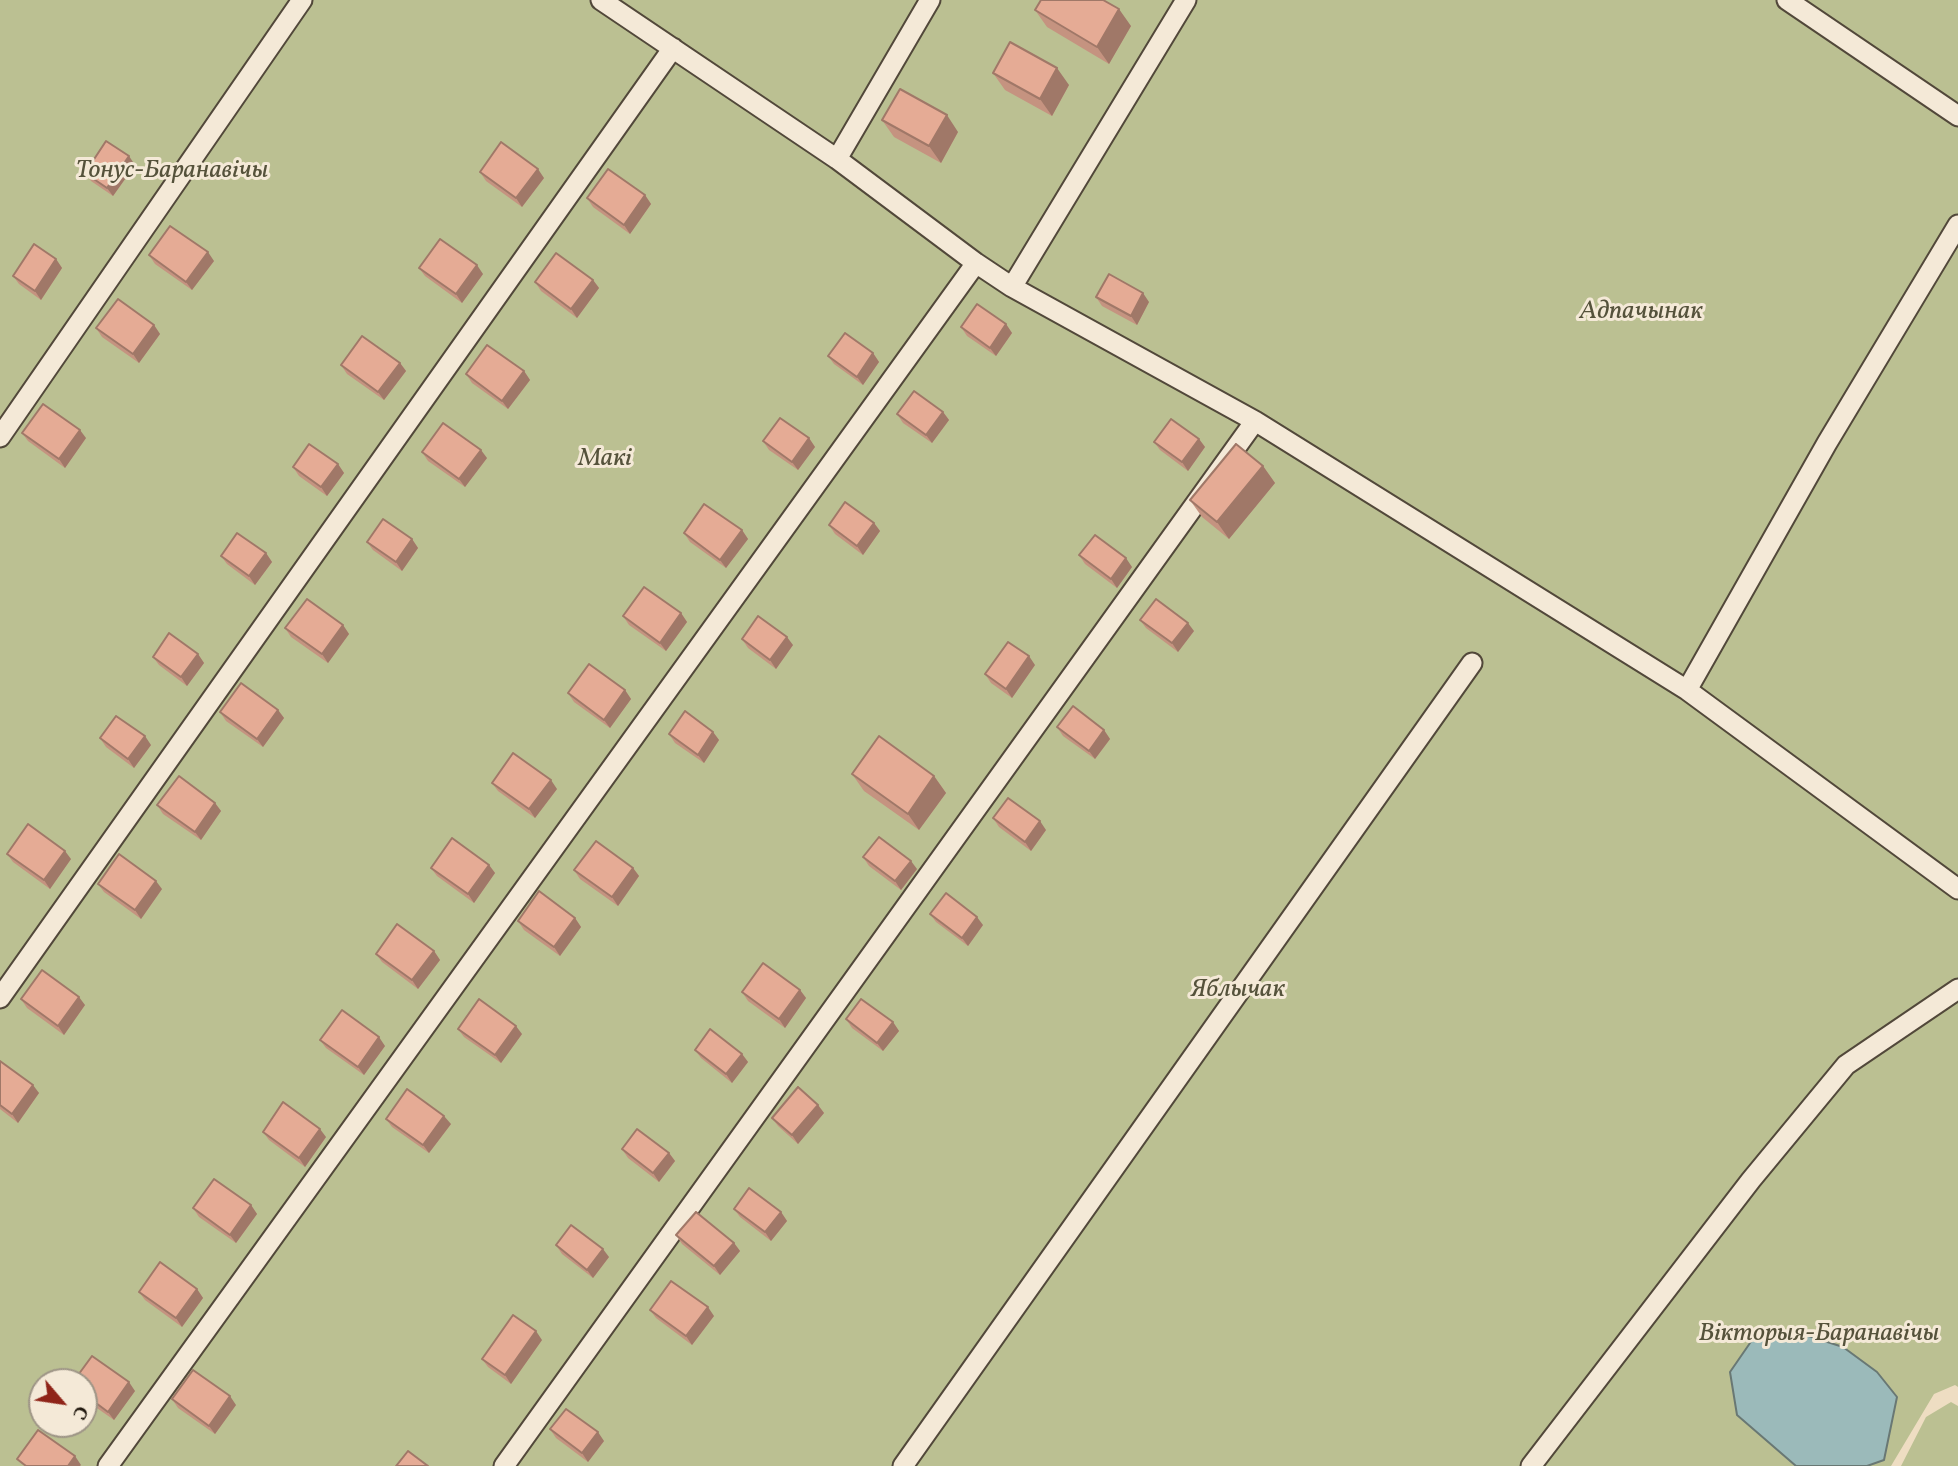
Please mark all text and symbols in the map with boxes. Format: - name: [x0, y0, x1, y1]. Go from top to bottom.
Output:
- park label: Тонус-Баранавічы: [76, 156, 268, 188]
- park label: Адпачынак: [1580, 297, 1702, 329]
- park label: Макі: [578, 444, 632, 476]
- park label: Яблычак: [1191, 975, 1285, 1007]
- park label: Вікторыя-Баранавічы: [1699, 1319, 1939, 1351]
- north arrow: [28, 1368, 98, 1438]
- text: С: [65, 1401, 94, 1424]

